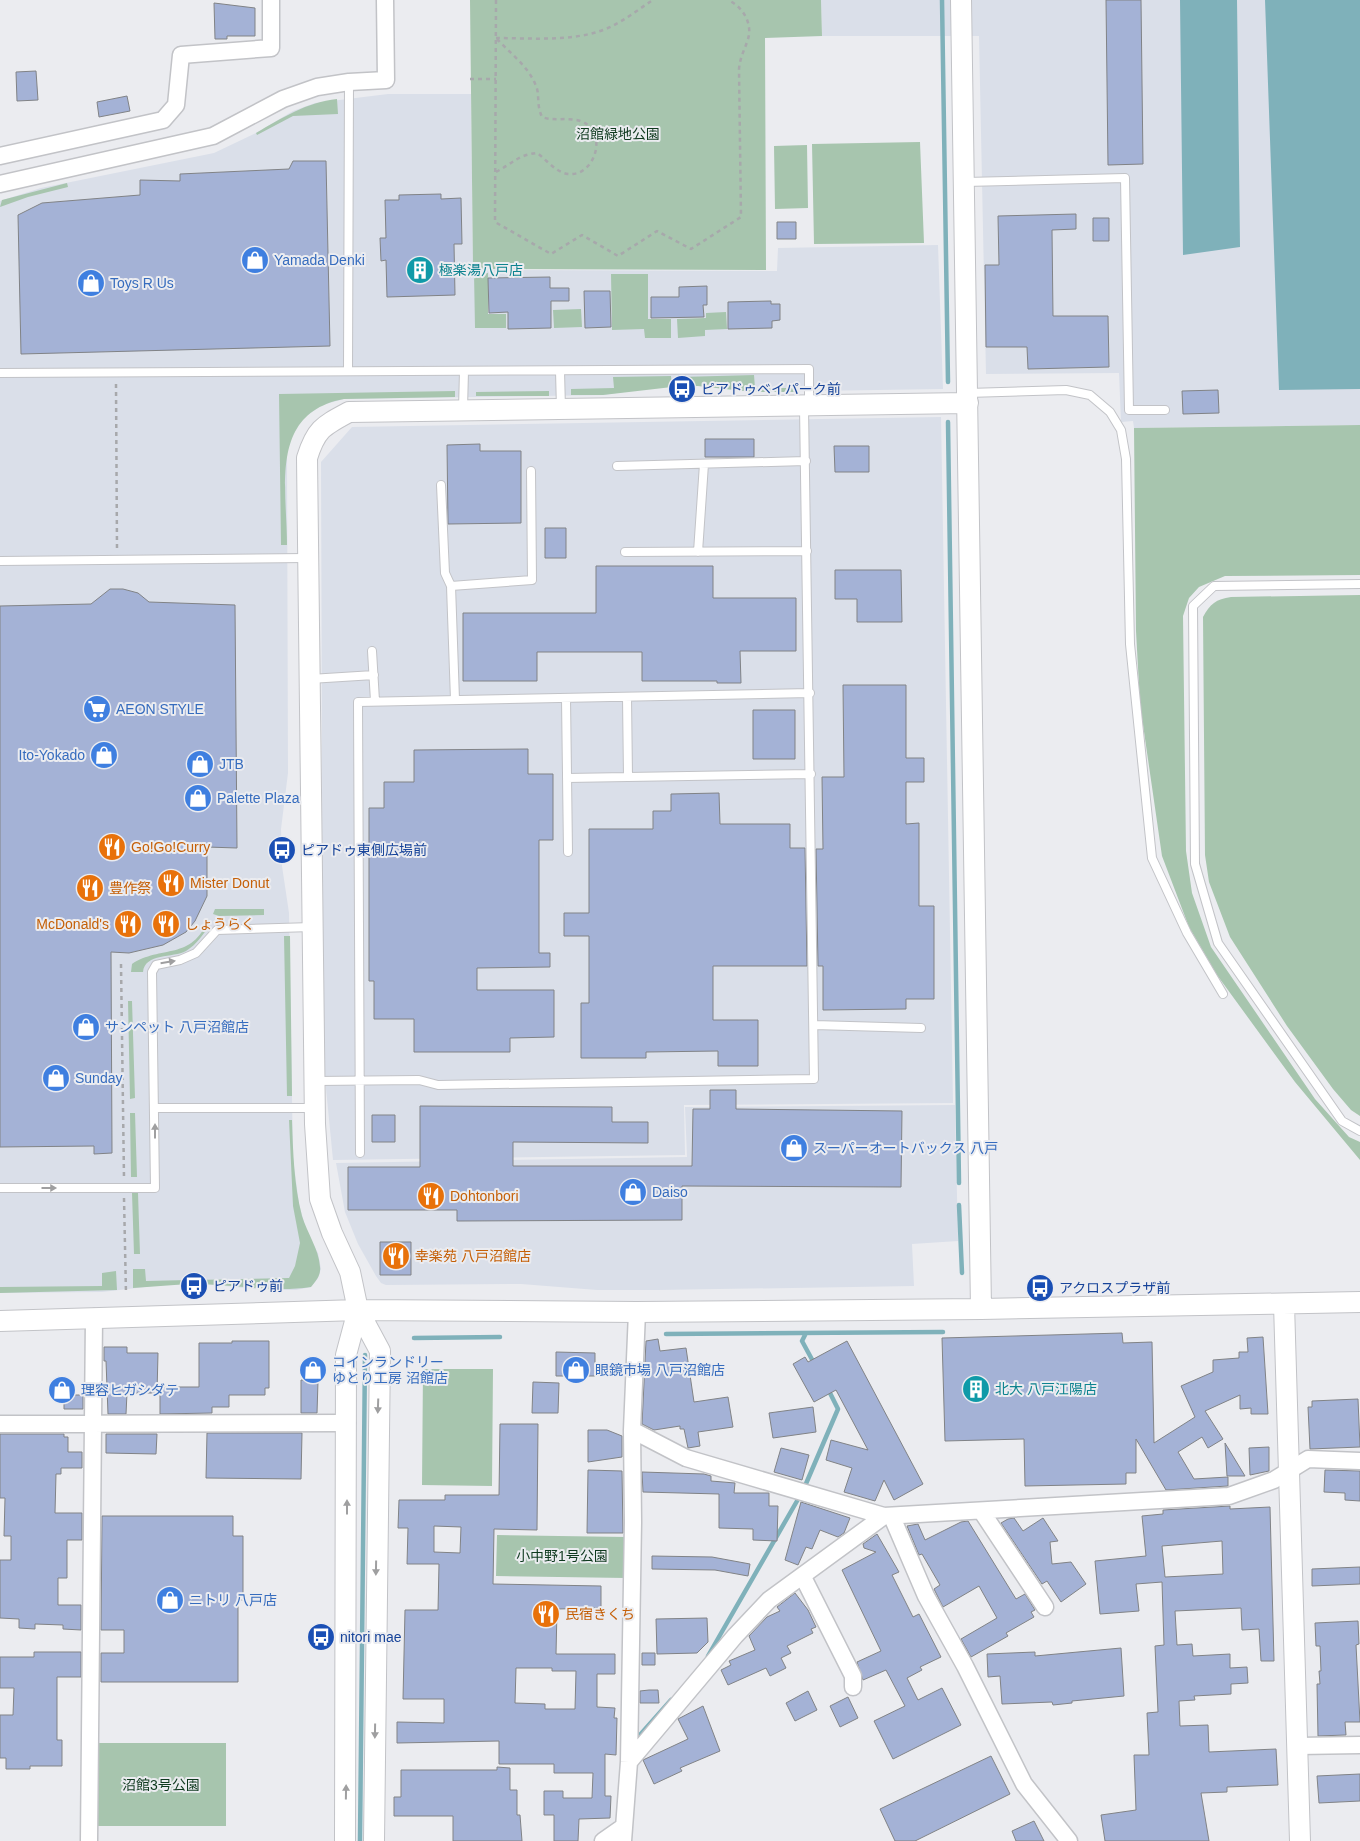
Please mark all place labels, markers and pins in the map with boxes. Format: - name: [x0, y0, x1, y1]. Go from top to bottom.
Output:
- shop icon: Yamada Denki: [240, 245, 270, 275]
- place label: Yamada Denki: [274, 252, 365, 268]
- building icon: 極楽湯八戸店: [405, 255, 435, 285]
- place label: 極楽湯八戸店: [439, 262, 523, 278]
- shop icon: Toys R Us: [76, 268, 106, 298]
- place label: Toys R Us: [110, 275, 174, 291]
- bus stop icon: ピアドゥベイパーク前: [667, 374, 697, 404]
- place label: ピアドゥベイパーク前: [701, 381, 841, 397]
- supermarket icon: AEON STYLE: [82, 694, 112, 724]
- place label: AEON STYLE: [116, 701, 204, 717]
- shop icon: Ito-Yokado: [89, 740, 119, 770]
- place label: Ito-Yokado: [19, 747, 85, 763]
- shop icon: JTB: [185, 749, 215, 779]
- place label: JTB: [219, 756, 244, 772]
- shop icon: Palette Plaza: [183, 783, 213, 813]
- place label: Palette Plaza: [217, 790, 300, 806]
- restaurant icon: Go!Go!Curry: [97, 832, 127, 862]
- bus stop icon: ピアドゥ東側広場前: [267, 835, 297, 865]
- place label: Go!Go!Curry: [131, 839, 210, 855]
- place label: ピアドゥ東側広場前: [301, 842, 427, 858]
- restaurant icon: Mister Donut: [156, 868, 186, 898]
- restaurant icon: 豊作祭: [75, 873, 105, 903]
- place label: Mister Donut: [190, 875, 269, 891]
- place label: 豊作祭: [109, 880, 151, 896]
- restaurant icon: McDonald's: [113, 909, 143, 939]
- restaurant icon: しょうらく: [151, 909, 181, 939]
- place label: McDonald's: [36, 916, 109, 932]
- place label: しょうらく: [185, 916, 255, 932]
- shop icon: サンペット 八戸沼館店: [71, 1012, 101, 1042]
- place label: サンペット 八戸沼館店: [105, 1019, 249, 1035]
- shop icon: Sunday: [41, 1063, 71, 1093]
- place label: Sunday: [75, 1070, 122, 1086]
- shop icon: スーパーオートバックス 八戸: [779, 1133, 809, 1163]
- place label: スーパーオートバックス 八戸: [813, 1140, 998, 1156]
- shop icon: Daiso: [618, 1177, 648, 1207]
- restaurant icon: Dohtonbori: [416, 1181, 446, 1211]
- place label: Daiso: [652, 1184, 688, 1200]
- place label: Dohtonbori: [450, 1188, 519, 1204]
- restaurant icon: 幸楽苑 八戸沼館店: [381, 1241, 411, 1271]
- place label: 幸楽苑 八戸沼館店: [415, 1248, 531, 1264]
- bus stop icon: ピアドゥ前: [179, 1271, 209, 1301]
- bus stop icon: アクロスプラザ前: [1025, 1273, 1055, 1303]
- place label: ピアドゥ前: [213, 1278, 283, 1294]
- place label: アクロスプラザ前: [1059, 1280, 1170, 1296]
- place label: コインランドリー ゆとり工房 沼館店: [332, 1354, 448, 1386]
- shop icon: コインランドリー ゆとり工房 沼館店: [298, 1355, 328, 1385]
- shop icon: 眼鏡市場 八戸沼館店: [561, 1355, 591, 1385]
- place label: 眼鏡市場 八戸沼館店: [595, 1362, 725, 1378]
- building icon: 北大 八戸江陽店: [961, 1374, 991, 1404]
- shop icon: 理容ヒガシダテ: [47, 1375, 77, 1405]
- place label: 北大 八戸江陽店: [995, 1381, 1097, 1397]
- place label: 理容ヒガシダテ: [81, 1382, 179, 1398]
- shop icon: ニトリ 八戸店: [155, 1585, 185, 1615]
- place label: ニトリ 八戸店: [189, 1592, 277, 1608]
- restaurant icon: 民宿きくち: [531, 1599, 561, 1629]
- place label: 民宿きくち: [565, 1606, 635, 1622]
- bus stop icon: nitori mae: [306, 1622, 336, 1652]
- place label: nitori mae: [340, 1629, 402, 1645]

